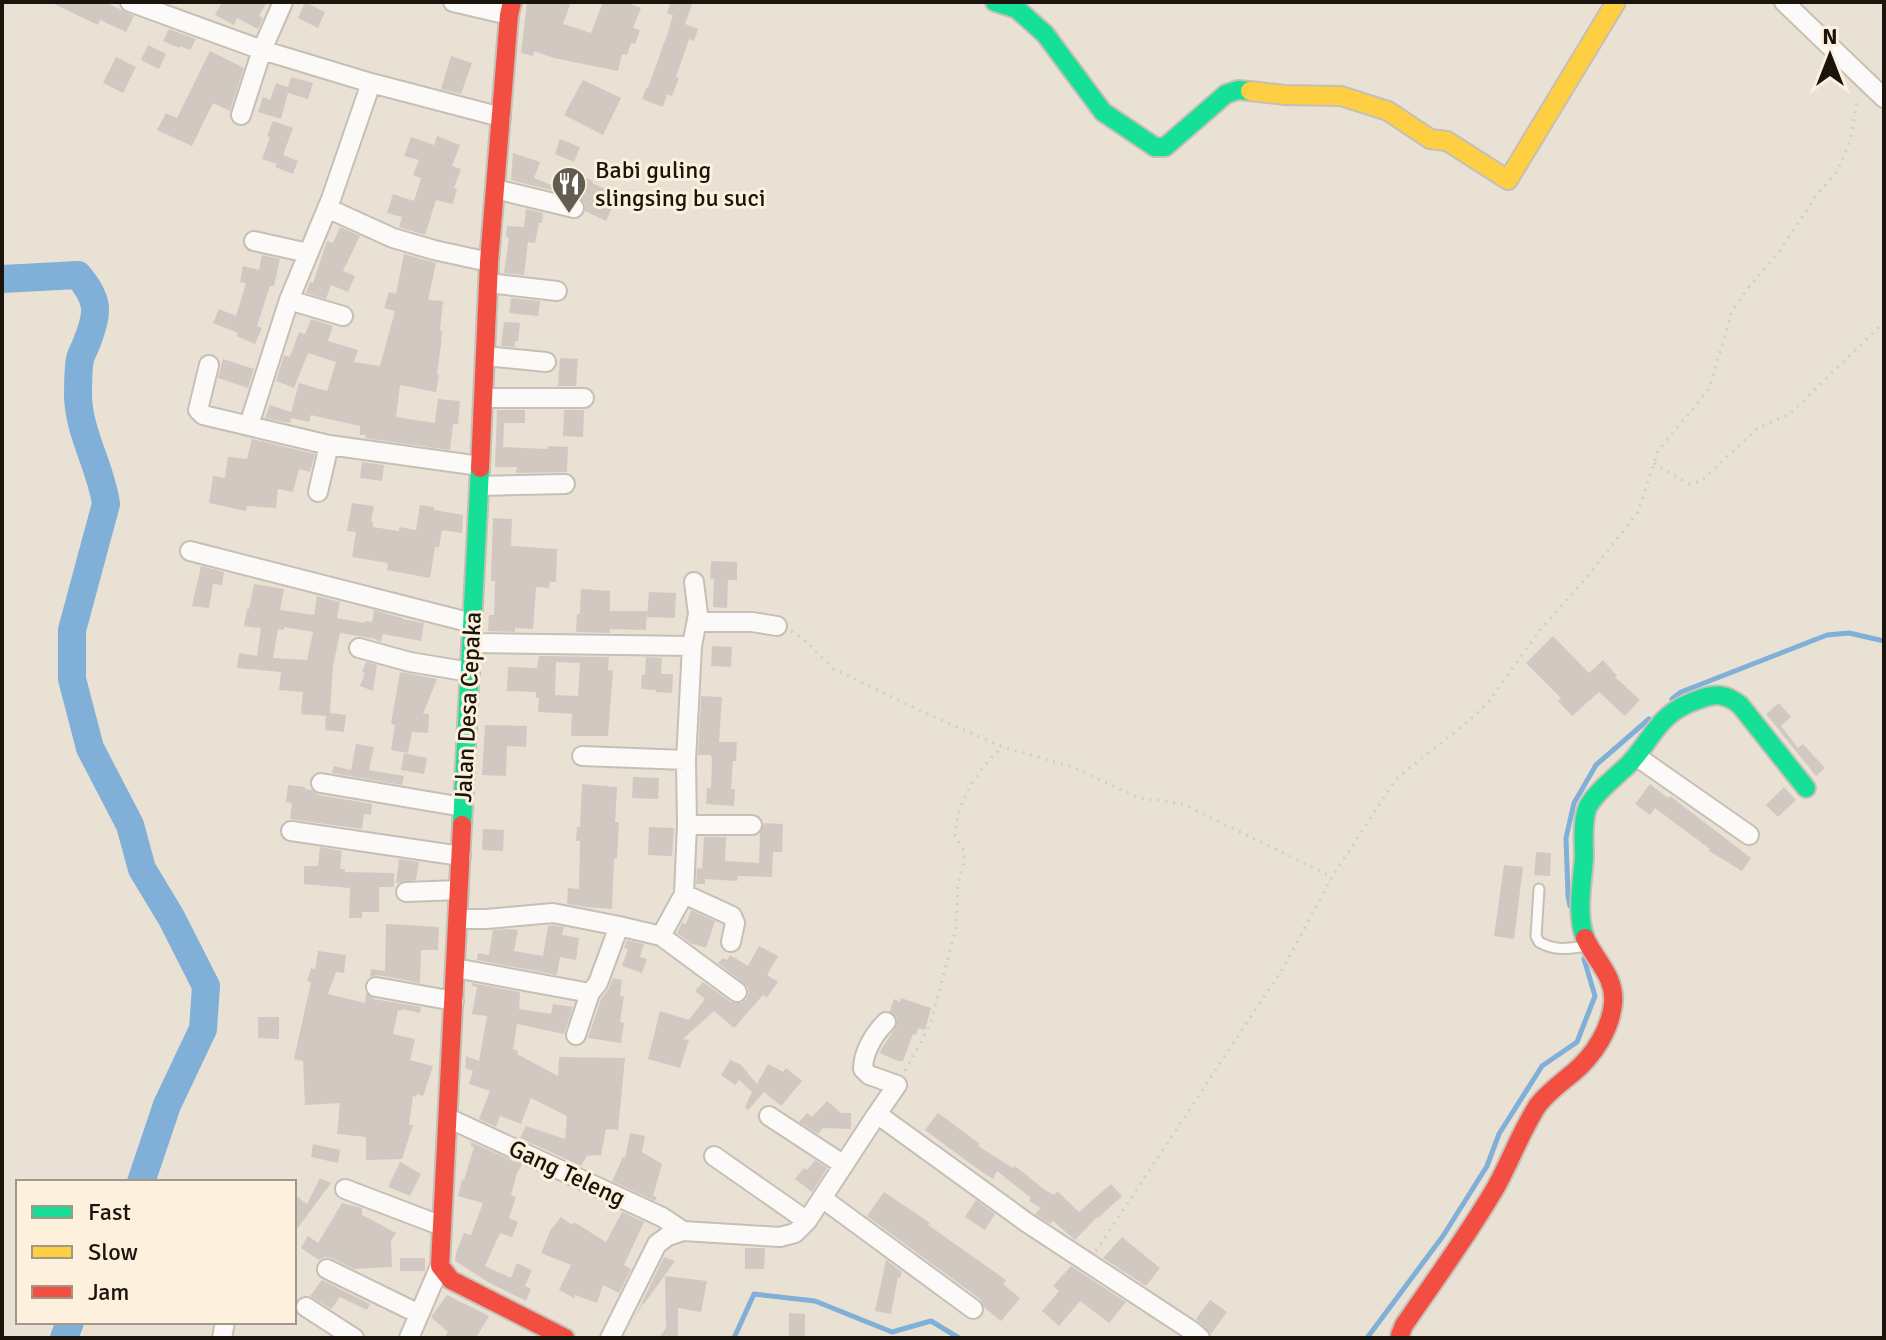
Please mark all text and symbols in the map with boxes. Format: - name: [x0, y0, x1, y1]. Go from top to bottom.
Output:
- north arrow: [1790, 16, 1870, 96]
- text: N: [1822, 23, 1838, 50]
- place label: Babi guling slingsing bu suci: [595, 155, 766, 213]
- restaurant icon: Babi guling slingsing bu suci: [550, 165, 588, 215]
- street label: Jalan Desa Cepaka: [448, 611, 488, 803]
- street label: Gang Teleng: [504, 1133, 630, 1213]
- legend: [16, 1180, 296, 1324]
- text: Fast: [88, 1197, 131, 1227]
- text: Slow: [88, 1237, 138, 1267]
- text: Jam: [88, 1277, 129, 1307]

